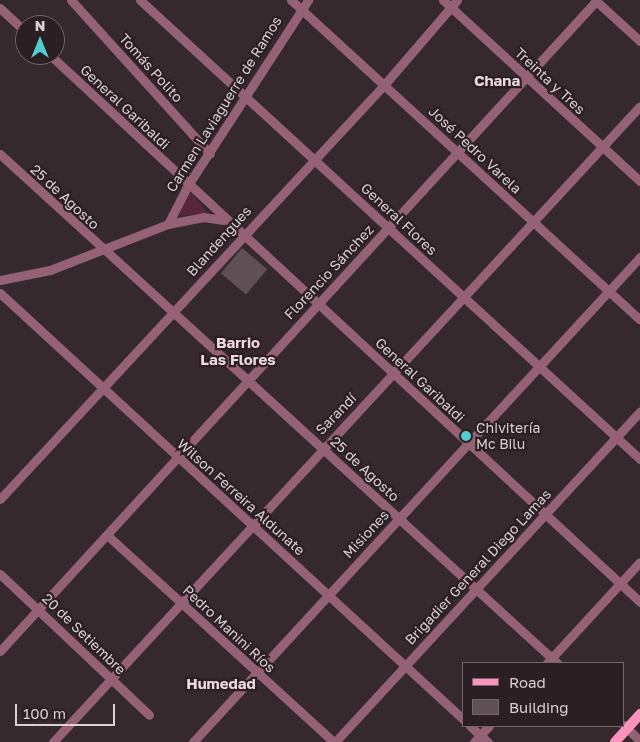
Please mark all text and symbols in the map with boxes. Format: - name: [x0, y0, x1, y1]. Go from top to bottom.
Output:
- street label: Carmen Laviaguerre de Ramos: [163, 13, 285, 195]
- north arrow: [15, 15, 65, 65]
- text: N: [35, 17, 45, 34]
- street label: Tomás Polito: [116, 30, 186, 106]
- street label: Treinta y Tres: [511, 44, 589, 118]
- street label: General Garibaldi: [77, 61, 173, 153]
- district label: Chana: [474, 72, 520, 90]
- street label: José Pedro Varela: [425, 103, 525, 197]
- street label: 25 de Agosto: [27, 161, 103, 233]
- street label: General Flores: [357, 179, 441, 259]
- street label: Blandengues: [183, 203, 255, 279]
- street label: Florencio Sánchez: [281, 221, 377, 323]
- district label: Barrio Las Flores: [200, 333, 276, 368]
- street label: General Garibaldi: [372, 334, 468, 426]
- street label: Sarandí: [312, 390, 360, 438]
- place label: Chivitería Mc Bilu: [476, 420, 540, 452]
- marker: Chivitería Mc Bilu: [460, 430, 472, 442]
- street label: 25 de Agosto: [327, 433, 403, 505]
- street label: Wilson Ferreira Aldunate: [174, 435, 308, 559]
- street label: Brigadier General Diego Lamas: [401, 486, 555, 648]
- street label: Misiones: [340, 507, 392, 561]
- street label: Pedro Manini Ríos: [179, 582, 279, 676]
- street label: 20 de Setiembre: [39, 590, 129, 678]
- legend: [462, 662, 625, 727]
- text: Road: [509, 673, 546, 691]
- district label: Humedad: [186, 675, 256, 693]
- scale bar: [18, 694, 118, 726]
- text: Building: [509, 698, 569, 716]
- text: 100 m: [23, 704, 66, 722]

